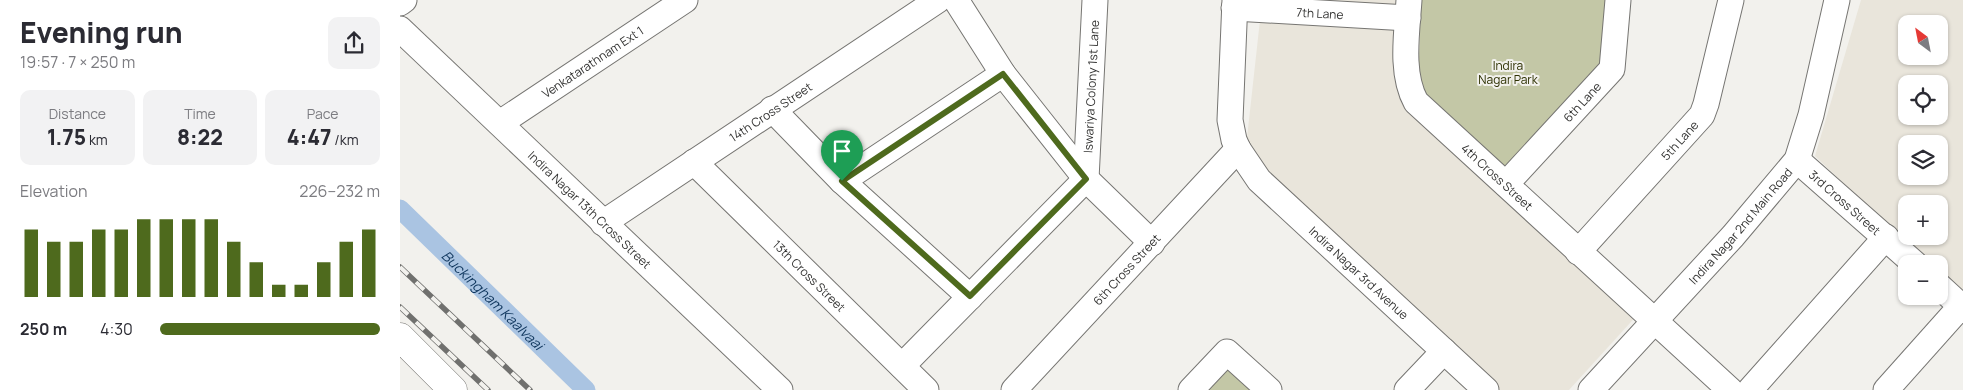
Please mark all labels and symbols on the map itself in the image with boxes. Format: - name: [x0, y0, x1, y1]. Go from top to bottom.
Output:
- street label: 7th Lane: [1296, 3, 1344, 23]
- north arrow: [1898, 15, 1948, 65]
- street label: Iswariya Colony 1st Lane: [1079, 20, 1102, 153]
- street label: Venkatarathnam Ext 1: [538, 22, 647, 102]
- park label: Indira Nagar Park: [1478, 57, 1539, 88]
- street label: 14th Cross Street: [726, 78, 815, 145]
- street label: 6th Lane: [1559, 78, 1605, 125]
- street label: 5th Lane: [1657, 116, 1702, 164]
- pin: [821, 130, 863, 181]
- street label: 4th Cross Street: [1458, 139, 1537, 214]
- street label: Indira Nagar 13th Cross Street: [525, 147, 655, 272]
- street label: Indira Nagar 2nd Main Road: [1685, 164, 1796, 288]
- street label: 3rd Cross Street: [1805, 166, 1885, 239]
- street label: Indira Nagar 3rd Avenue: [1306, 222, 1412, 323]
- street label: 6th Cross Street: [1089, 230, 1164, 309]
- street label: 13th Cross Street: [769, 236, 850, 315]
- water label: Buckingham Kaalvaai: [438, 246, 549, 355]

